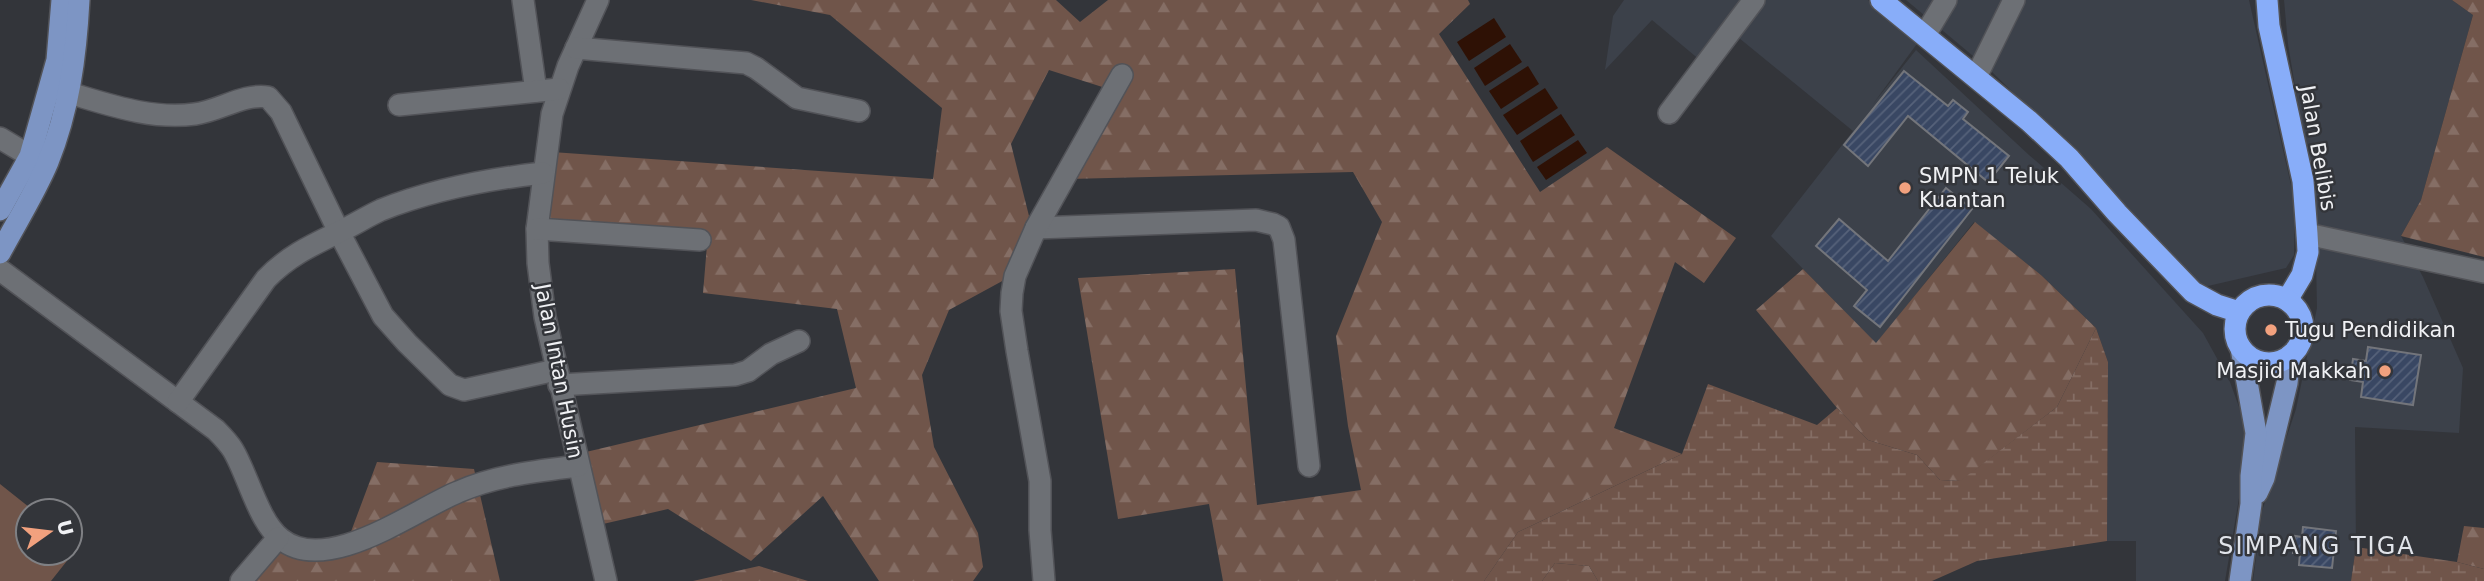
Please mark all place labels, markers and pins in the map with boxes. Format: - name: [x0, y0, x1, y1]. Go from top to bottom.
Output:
- place label: SMPN 1 Teluk Kuantan: [1919, 164, 2060, 212]
- marker: SMPN 1 Teluk Kuantan: [1897, 180, 1913, 196]
- place label: Tugu Pendidikan: [2284, 318, 2456, 342]
- marker: Tugu Pendidikan: [2263, 322, 2279, 338]
- place label: Masjid Makkah: [2216, 359, 2371, 383]
- marker: Masjid Makkah: [2377, 363, 2393, 379]

